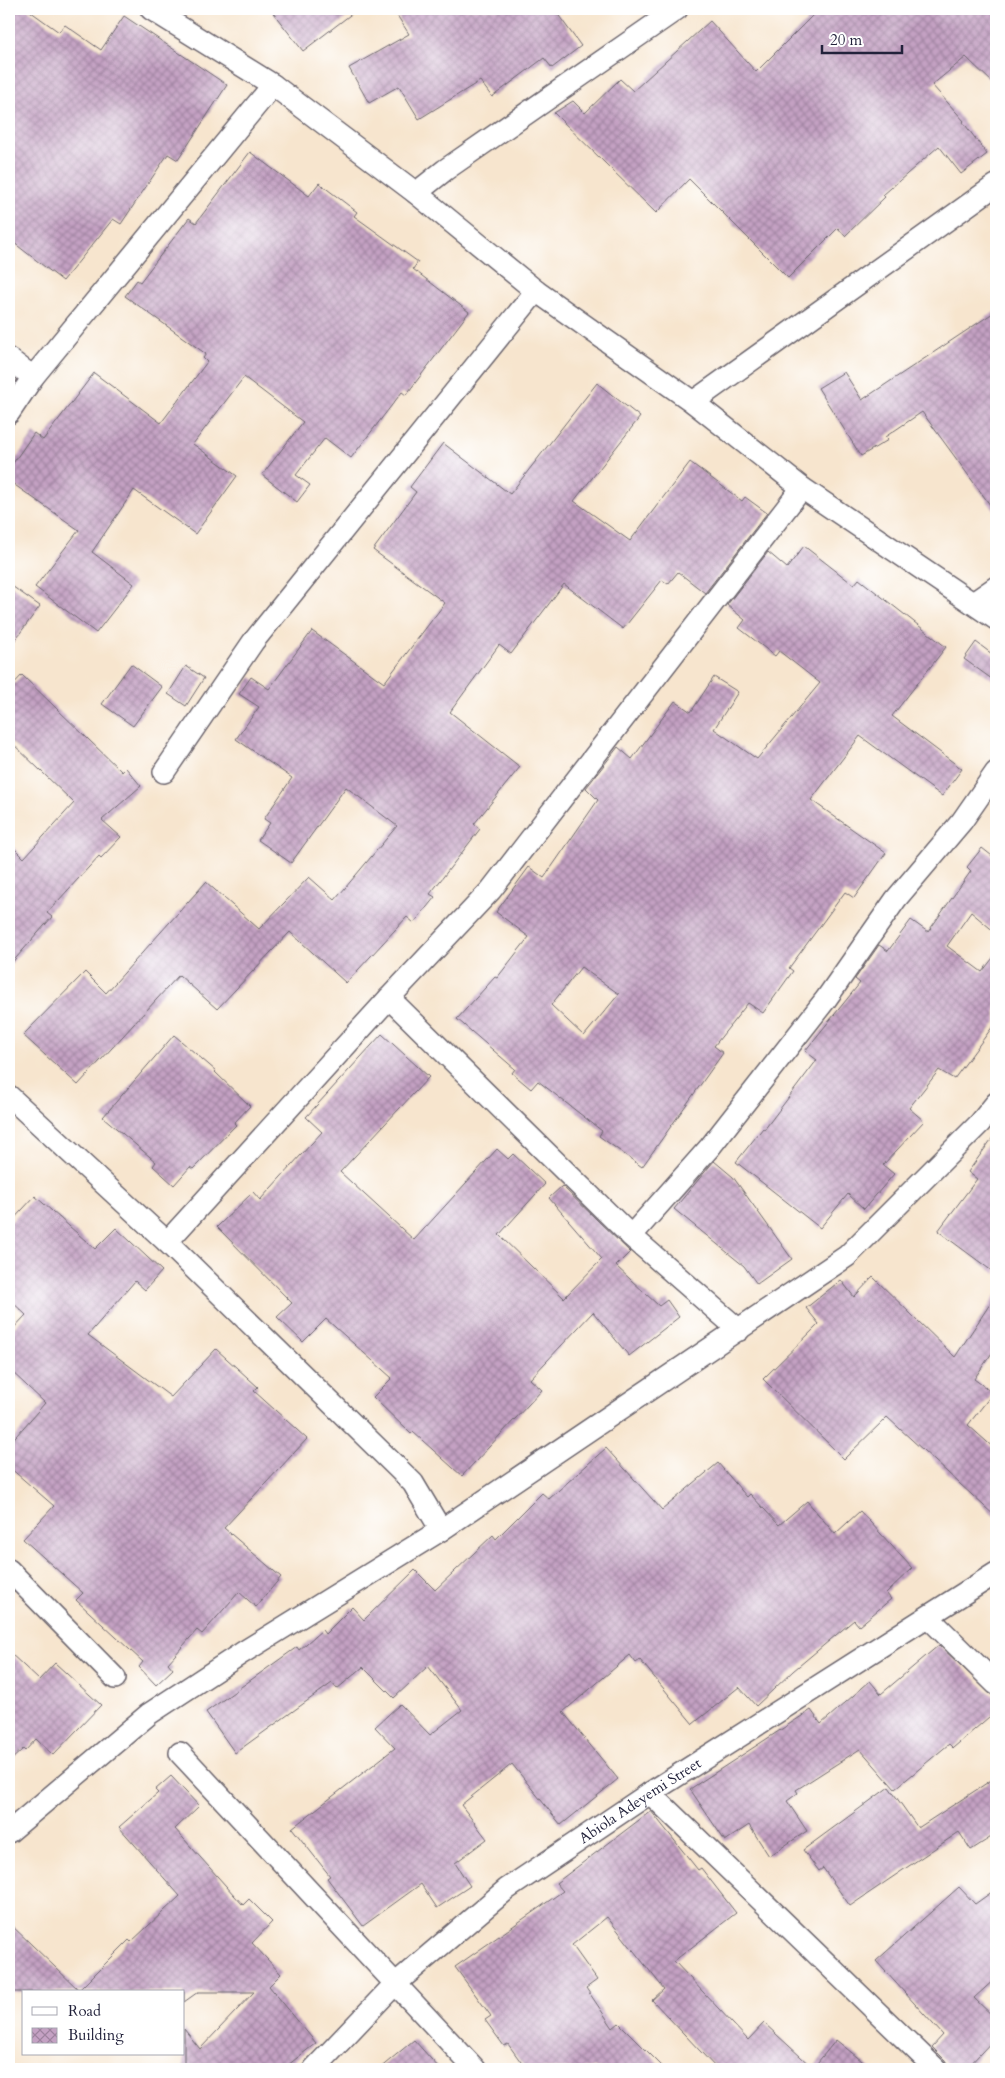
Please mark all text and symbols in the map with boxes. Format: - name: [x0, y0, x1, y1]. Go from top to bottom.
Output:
- scale bar: [822, 22, 902, 54]
- text: 20 m: [830, 30, 862, 50]
- street label: Abiola Adeyemi Street: [575, 1753, 705, 1848]
- legend: [22, 1990, 185, 2056]
- text: Road: [68, 2001, 101, 2021]
- text: Building: [68, 2025, 124, 2045]

